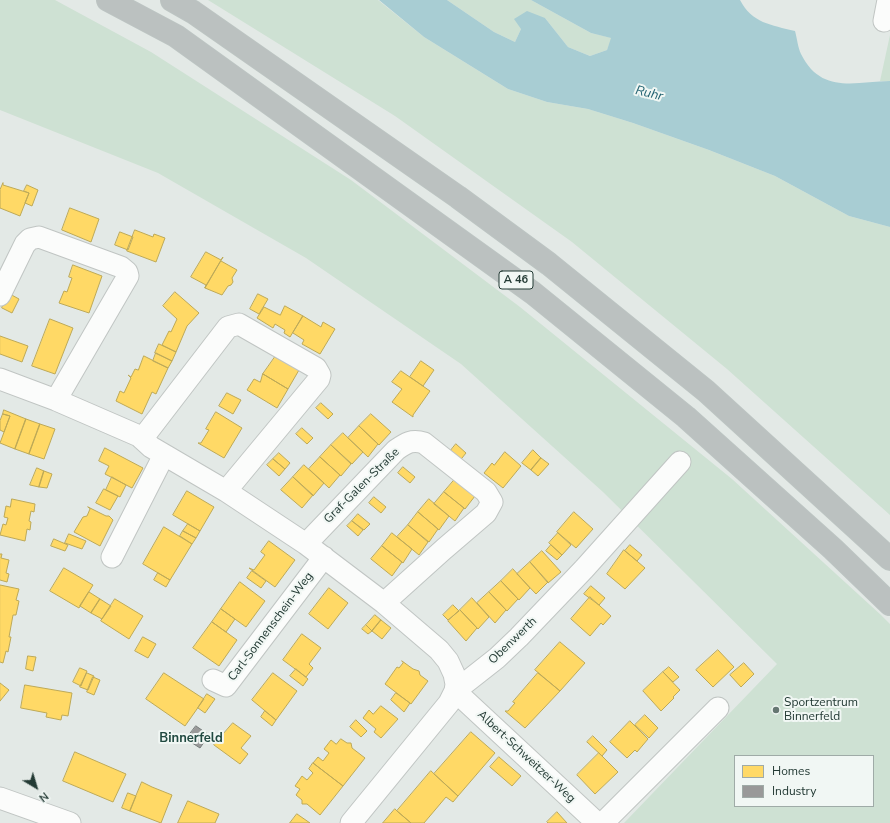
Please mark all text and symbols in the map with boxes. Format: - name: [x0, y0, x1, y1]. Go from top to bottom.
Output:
- water label: Ruhr: [634, 83, 664, 105]
- road number: A 46: [499, 271, 533, 289]
- street label: Graf-Galen-Straße: [321, 445, 403, 527]
- street label: Carl-Sonnenschein-Weg: [225, 570, 317, 684]
- street label: Obenwerth: [486, 615, 540, 667]
- place label: Sportzentrum Binnerfeld: [784, 696, 858, 724]
- marker: Sportzentrum Binnerfeld: [771, 705, 781, 715]
- street label: Albert-Schweitzer-Weg: [474, 708, 578, 806]
- district label: Binnerfeld: [159, 731, 223, 747]
- legend: [734, 755, 874, 807]
- text: Homes: [772, 763, 810, 779]
- north arrow: [16, 767, 56, 807]
- text: Industry: [772, 783, 816, 799]
- text: N: [36, 788, 52, 805]

